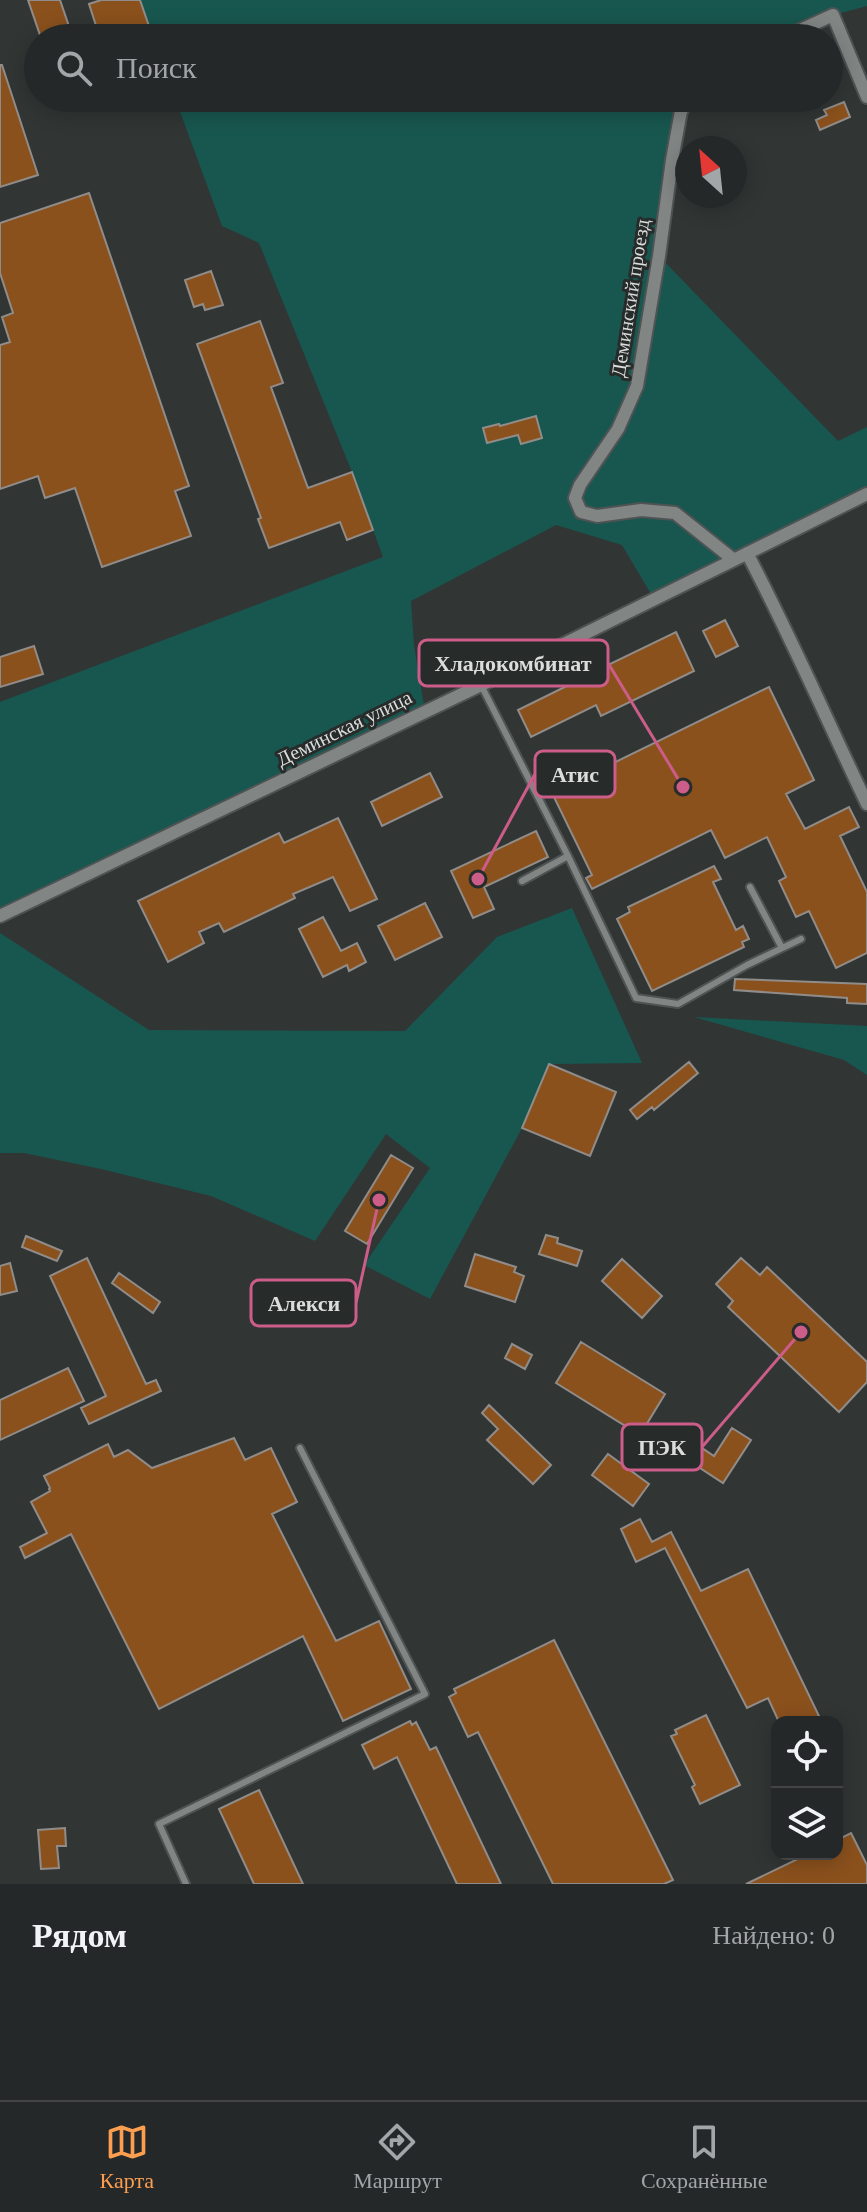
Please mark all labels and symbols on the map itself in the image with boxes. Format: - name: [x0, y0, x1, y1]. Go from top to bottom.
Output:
- north arrow: [675, 136, 747, 208]
- street label: Деминский проезд: [607, 217, 654, 379]
- callout: Хладокомбинат: [419, 640, 608, 686]
- text: Хладокомбинат: [435, 651, 592, 676]
- street label: Деминская улица: [273, 686, 416, 771]
- callout: Атис: [535, 751, 615, 797]
- text: Атис: [551, 762, 599, 787]
- callout: Алекси: [251, 1280, 356, 1326]
- text: Алекси: [268, 1291, 341, 1316]
- callout: ПЭК: [622, 1424, 702, 1470]
- text: ПЭК: [638, 1435, 686, 1460]

